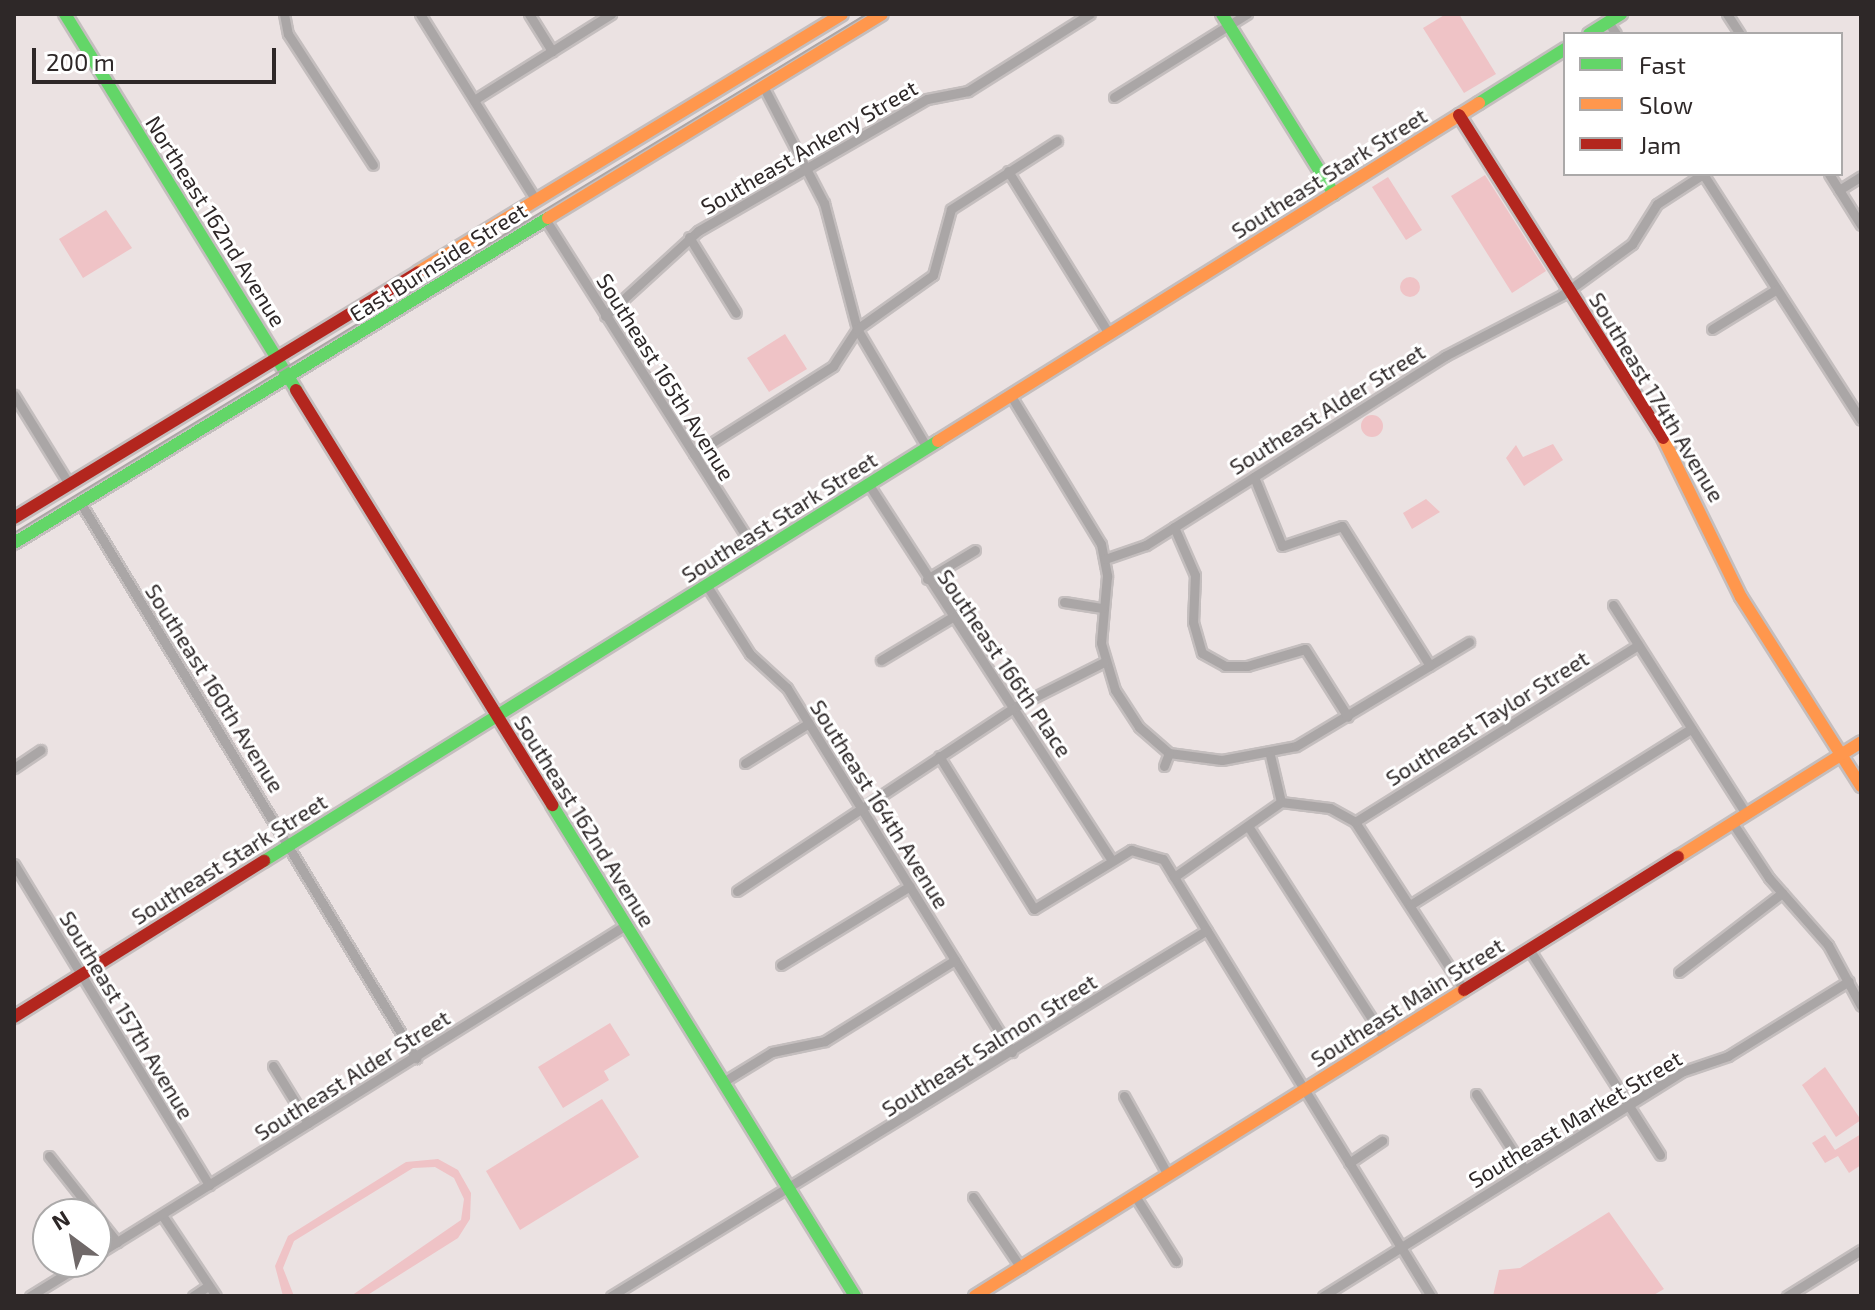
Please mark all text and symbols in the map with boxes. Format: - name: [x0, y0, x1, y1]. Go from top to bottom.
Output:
- scale bar: [36, 32, 280, 82]
- legend: [1563, 32, 1843, 176]
- text: 200 m: [46, 47, 115, 76]
- text: Fast: [1639, 50, 1686, 79]
- street label: Southeast Ankeny Street: [696, 74, 922, 220]
- text: Slow: [1639, 90, 1693, 119]
- street label: Southeast Stark Street: [1226, 102, 1432, 244]
- street label: Northeast 162nd Avenue: [140, 111, 292, 331]
- text: Jam: [1639, 130, 1681, 159]
- street label: East Burnside Street: [345, 197, 531, 327]
- street label: Southeast 165th Avenue: [591, 268, 741, 486]
- street label: Southeast 174th Avenue: [1584, 287, 1730, 507]
- street label: Southeast Alder Street: [1224, 338, 1430, 480]
- street label: Southeast Stark Street: [676, 446, 882, 588]
- street label: Southeast 166th Place: [932, 564, 1078, 762]
- street label: Southeast 160th Avenue: [140, 579, 290, 797]
- street label: Southeast Taylor Street: [1380, 644, 1594, 792]
- street label: Southeast 164th Avenue: [805, 695, 955, 913]
- street label: Southeast 162nd Avenue: [509, 710, 661, 932]
- street label: Southeast Stark Street: [126, 788, 332, 930]
- street label: Southeast 157th Avenue: [54, 906, 200, 1124]
- street label: Southeast Main Street: [1306, 932, 1508, 1072]
- street label: Southeast Salmon Street: [877, 968, 1101, 1122]
- street label: Southeast Alder Street: [249, 1004, 455, 1146]
- street label: Southeast Market Street: [1464, 1045, 1686, 1193]
- north arrow: [32, 1198, 112, 1278]
- text: N: [47, 1204, 74, 1235]

